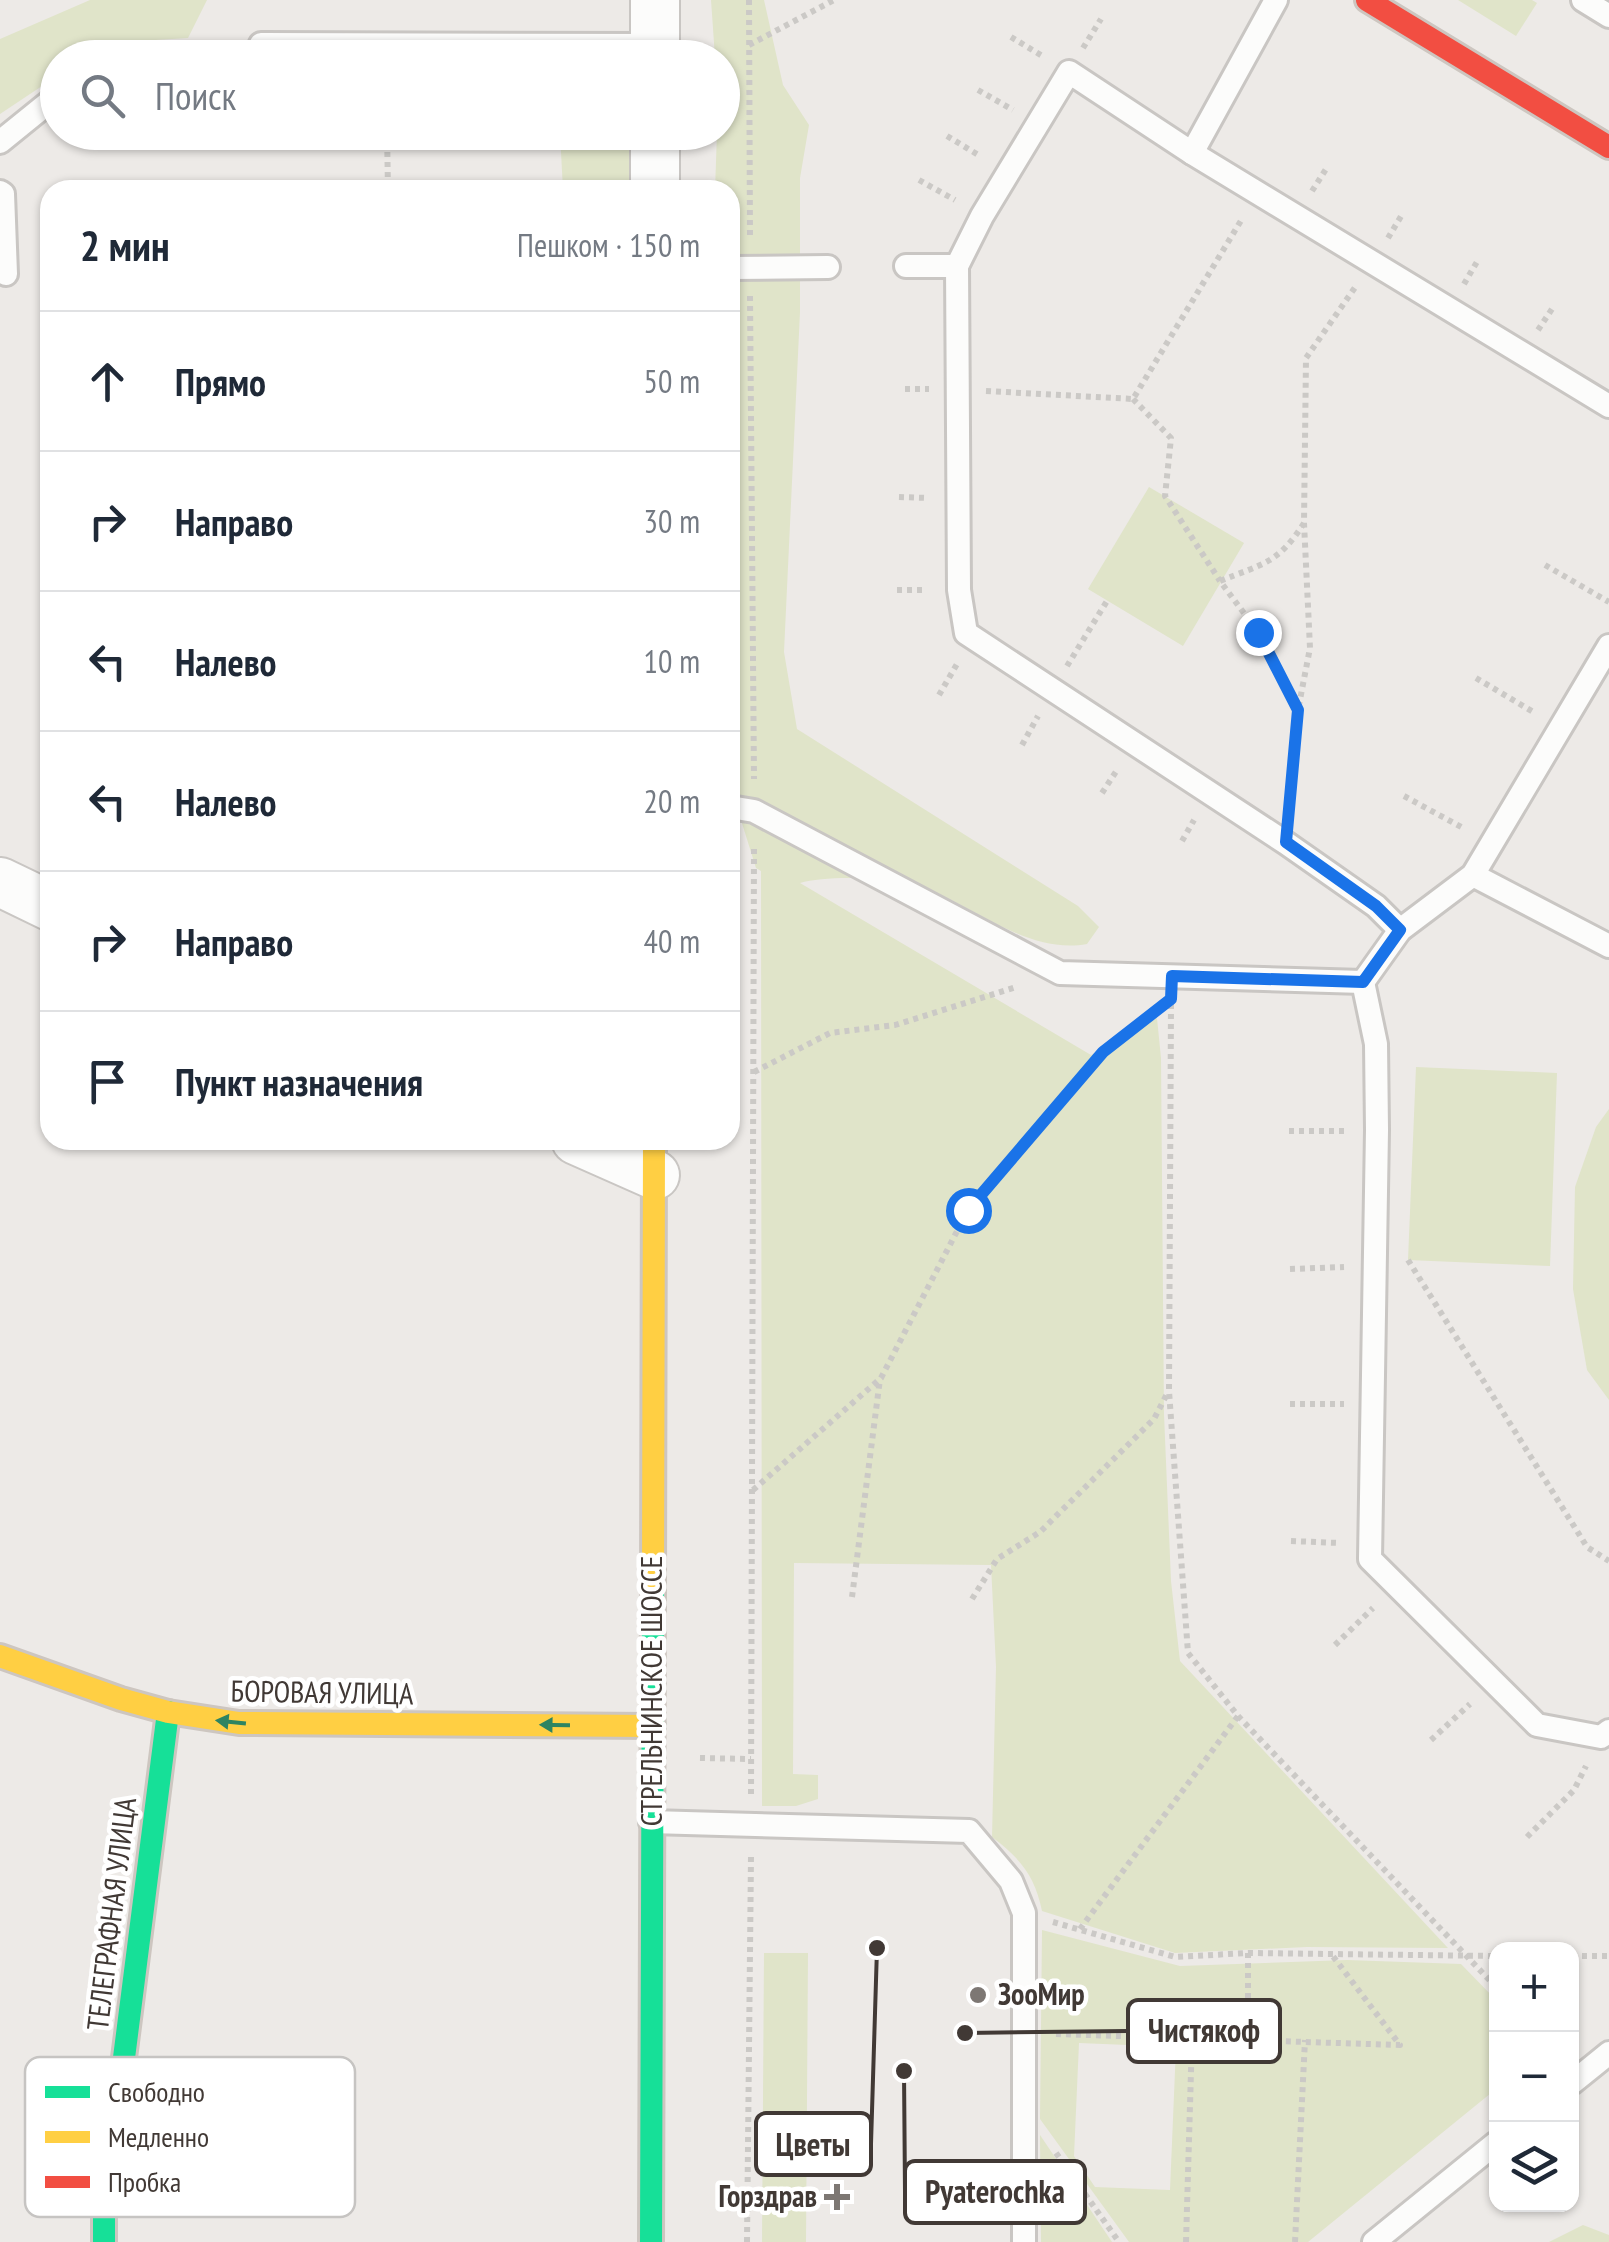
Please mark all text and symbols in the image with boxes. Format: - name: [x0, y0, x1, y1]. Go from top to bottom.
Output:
- search box: [40, 40, 740, 150]
- icon: search: [75, 68, 130, 123]
- text: Поиск: [155, 71, 236, 120]
- text: 2 мин: [80, 218, 170, 273]
- text: Пешком · 150 m: [517, 224, 700, 266]
- icon: ahead: [80, 354, 135, 409]
- text: Прямо: [175, 357, 266, 406]
- text: 50 m: [644, 360, 700, 402]
- icon: right: [80, 494, 135, 549]
- text: Направо: [175, 497, 293, 546]
- text: 30 m: [644, 500, 700, 542]
- route end: [1236, 610, 1282, 656]
- icon: left: [80, 634, 135, 689]
- text: Налево: [175, 637, 276, 686]
- text: 10 m: [644, 640, 700, 682]
- icon: left: [80, 774, 135, 829]
- text: Налево: [175, 777, 276, 826]
- text: 20 m: [644, 780, 700, 822]
- icon: right: [80, 914, 135, 969]
- text: Направо: [175, 917, 293, 966]
- text: 40 m: [644, 920, 700, 962]
- icon: arrive: [80, 1054, 135, 1109]
- text: Пункт назначения: [175, 1057, 423, 1106]
- route start: [946, 1188, 992, 1234]
- street label: СТРЕЛЬНИНСКОЕ ШОССЕ: [631, 1556, 670, 1826]
- street label: БОРОВАЯ УЛИЦА: [230, 1670, 414, 1713]
- one-way arrow: [214, 1713, 246, 1729]
- one-way arrow: [539, 1717, 571, 1733]
- street label: ТЕЛЕГРАФНАЯ УЛИЦА: [77, 1794, 144, 2033]
- map controls: [1489, 1942, 1579, 2212]
- button: +: [1489, 1942, 1579, 2032]
- place label: ЗооМир: [998, 1974, 1085, 2013]
- marker: ЗооМир: [967, 1984, 989, 2006]
- callout: Чистякоф: [1128, 2000, 1280, 2062]
- text: Чистякоф: [1148, 2009, 1260, 2051]
- button: −: [1489, 2032, 1579, 2122]
- legend: [25, 2057, 355, 2217]
- text: Свободно: [108, 2073, 205, 2110]
- callout: Цветы: [756, 2113, 871, 2175]
- text: Медленно: [108, 2118, 209, 2155]
- button: layers: [1489, 2122, 1579, 2212]
- text: Цветы: [775, 2123, 851, 2165]
- callout: Pyaterochka: [905, 2161, 1085, 2223]
- text: Пробка: [108, 2163, 181, 2200]
- text: Pyaterochka: [925, 2170, 1065, 2212]
- place label: Горздрав: [719, 2176, 817, 2215]
- marker: Горздрав: [826, 2186, 848, 2208]

